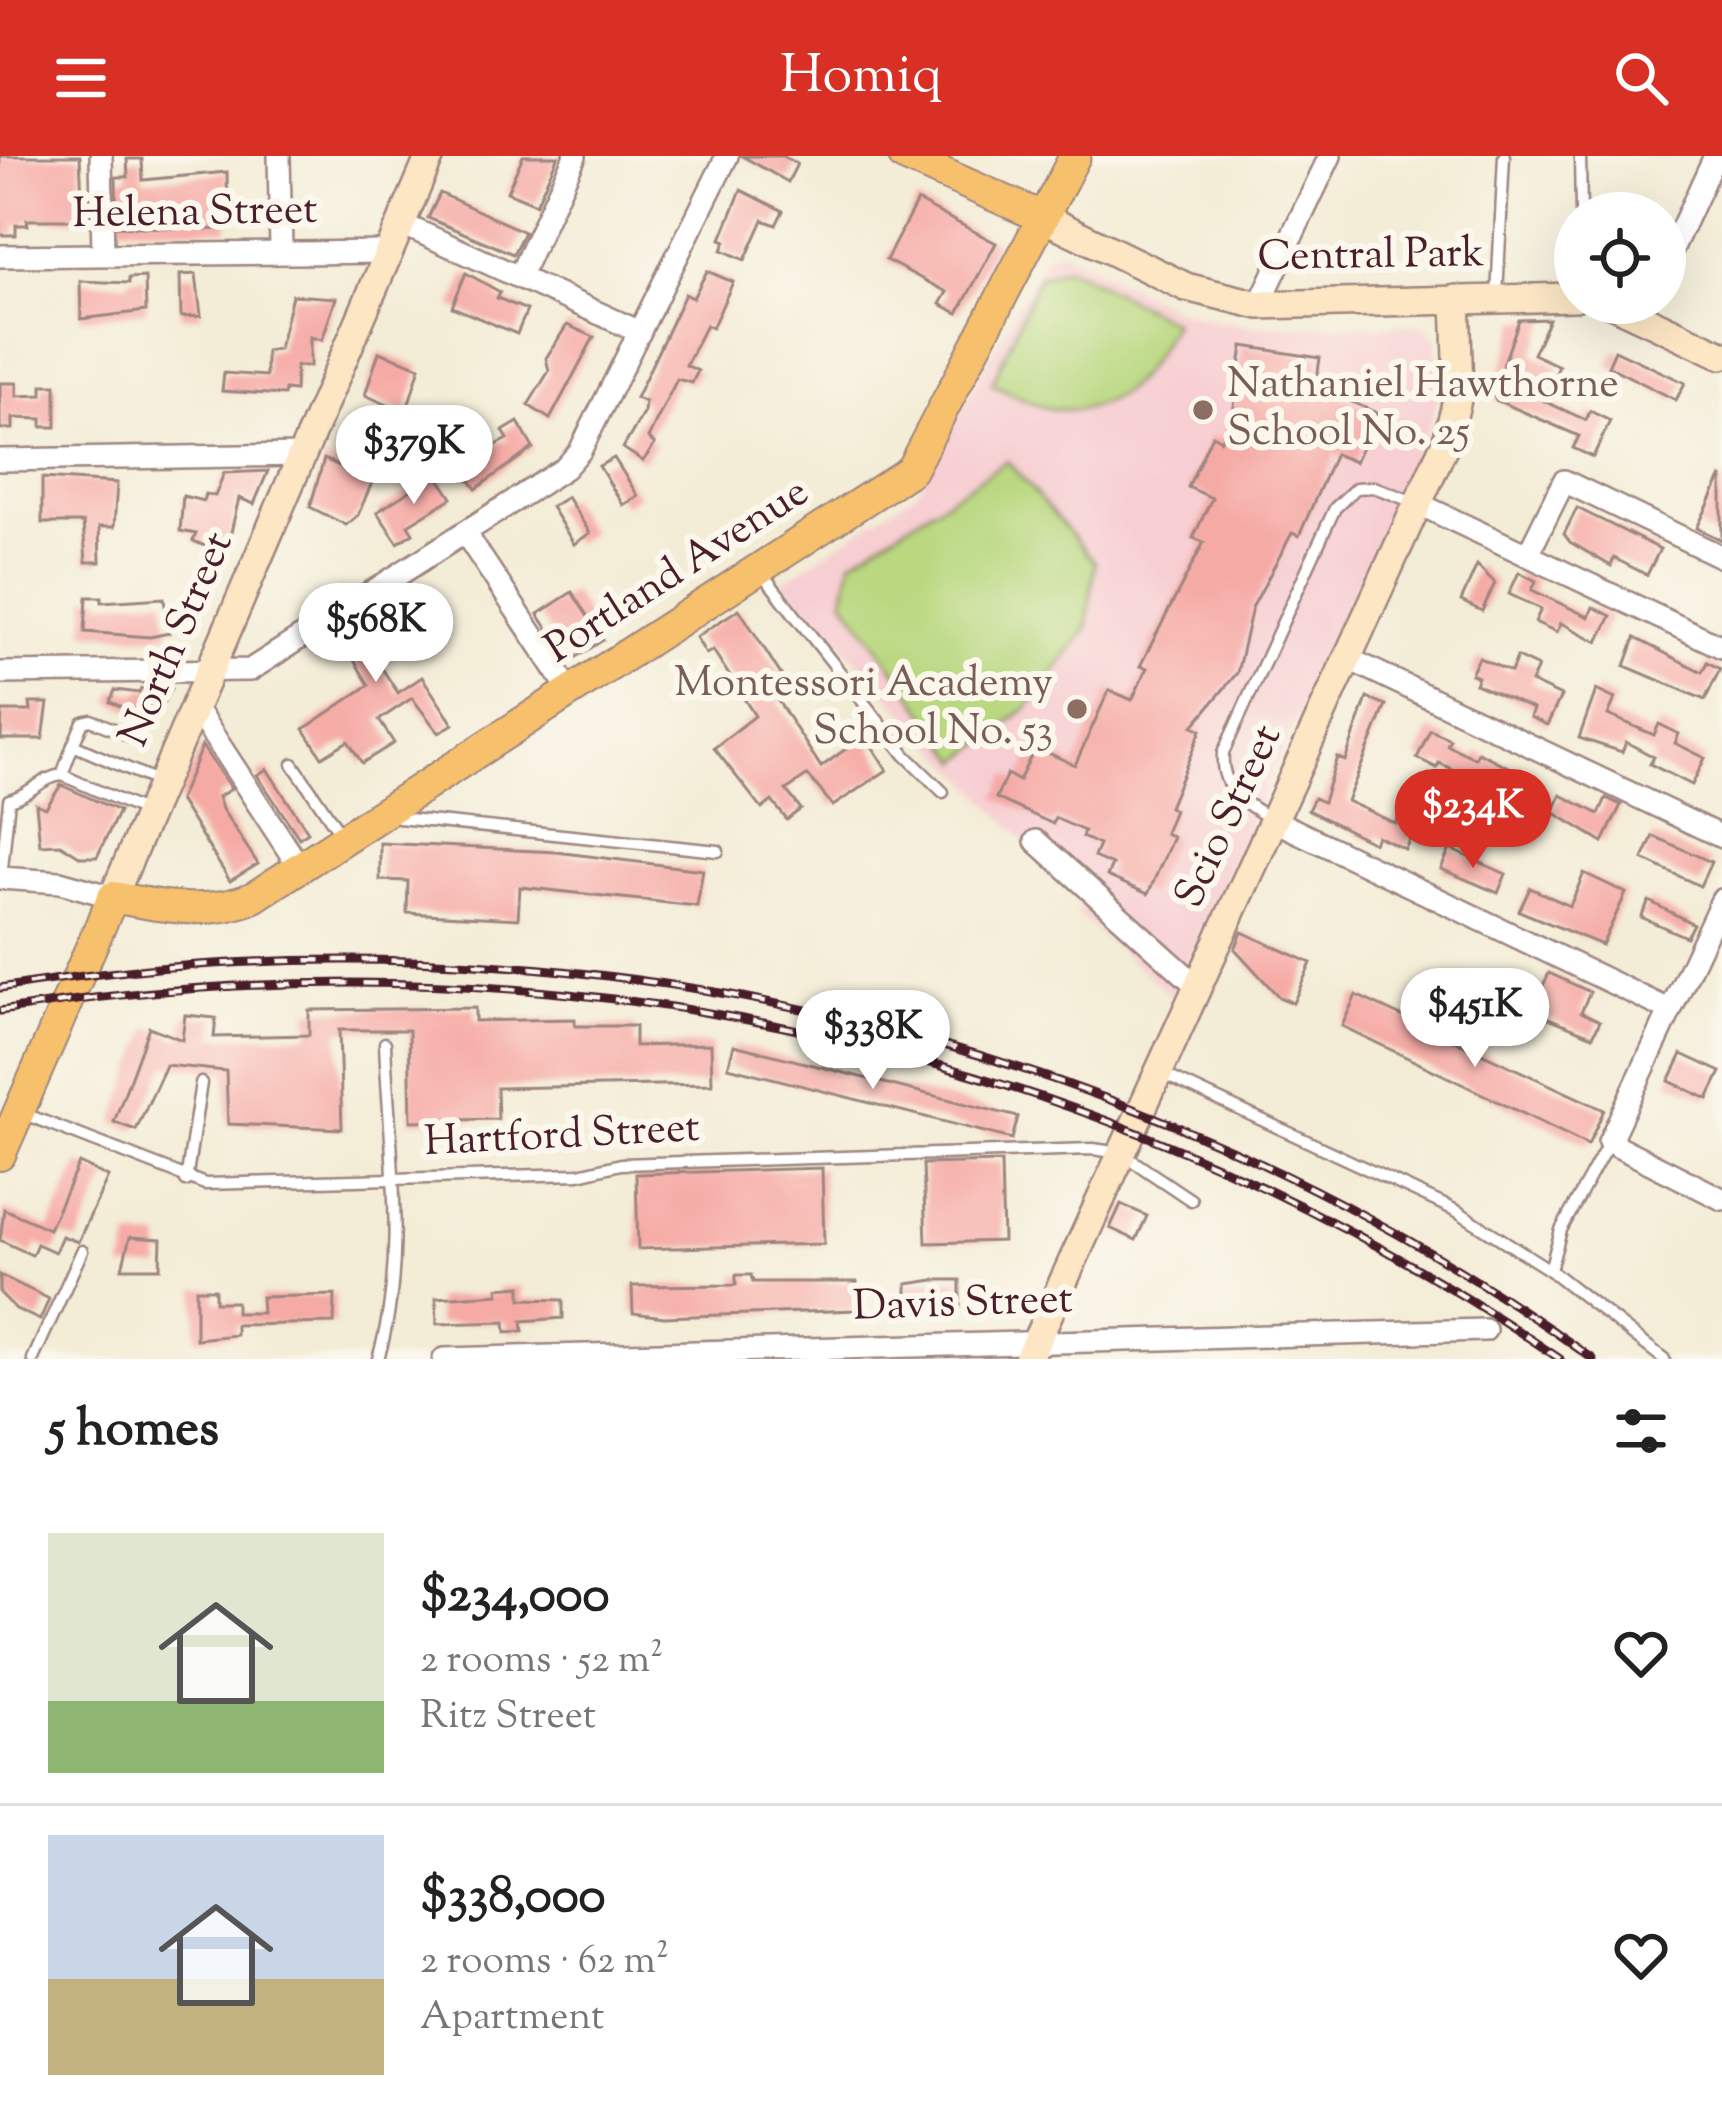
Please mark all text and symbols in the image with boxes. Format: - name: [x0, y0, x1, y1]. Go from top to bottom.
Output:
- text: Homiq: [780, 39, 942, 117]
- icon: menu: [48, 45, 114, 111]
- icon: search: [1608, 45, 1674, 111]
- street label: Helena Street: [72, 182, 318, 246]
- map controls: [1554, 192, 1686, 324]
- button: locate: [1554, 192, 1686, 324]
- street label: Central Park: [1257, 225, 1485, 289]
- place label: Nathaniel Hawthorne School No. 25: [1227, 356, 1619, 464]
- marker: Nathaniel Hawthorne School No. 25: [1190, 397, 1216, 423]
- pin: $379K: [330, 405, 498, 507]
- text: $379K: [363, 416, 465, 472]
- street label: Portland Avenue: [534, 464, 822, 680]
- street label: North Street: [106, 523, 250, 757]
- pin: $568K: [292, 583, 460, 685]
- text: $568K: [325, 594, 427, 650]
- place label: Montessori Academy School No. 53: [674, 655, 1053, 763]
- marker: Montessori Academy School No. 53: [1064, 696, 1090, 722]
- street label: Scio Street: [1161, 715, 1299, 919]
- pin: $234K: [1389, 769, 1557, 871]
- text: $234K: [1422, 780, 1524, 836]
- pin: $451K: [1391, 968, 1559, 1070]
- text: $451K: [1427, 979, 1523, 1035]
- pin: $338K: [789, 990, 957, 1092]
- text: $338K: [823, 1001, 923, 1057]
- street label: Hartford Street: [423, 1100, 701, 1174]
- street label: Davis Street: [852, 1271, 1074, 1339]
- text: 5 homes: [48, 1395, 219, 1468]
- icon: filters: [1608, 1398, 1674, 1464]
- text: $234,000: [420, 1561, 610, 1634]
- icon: home: [144, 1581, 288, 1725]
- icon: heart: [1608, 1620, 1674, 1686]
- text: 2 rooms · 52 m²: [420, 1634, 663, 1690]
- text: Ritz Street: [420, 1690, 596, 1746]
- text: $338,000: [420, 1862, 606, 1935]
- icon: home: [144, 1883, 288, 2027]
- icon: heart: [1608, 1922, 1674, 1988]
- text: 2 rooms · 62 m²: [420, 1935, 669, 1991]
- text: Apartment: [420, 1991, 604, 2047]

